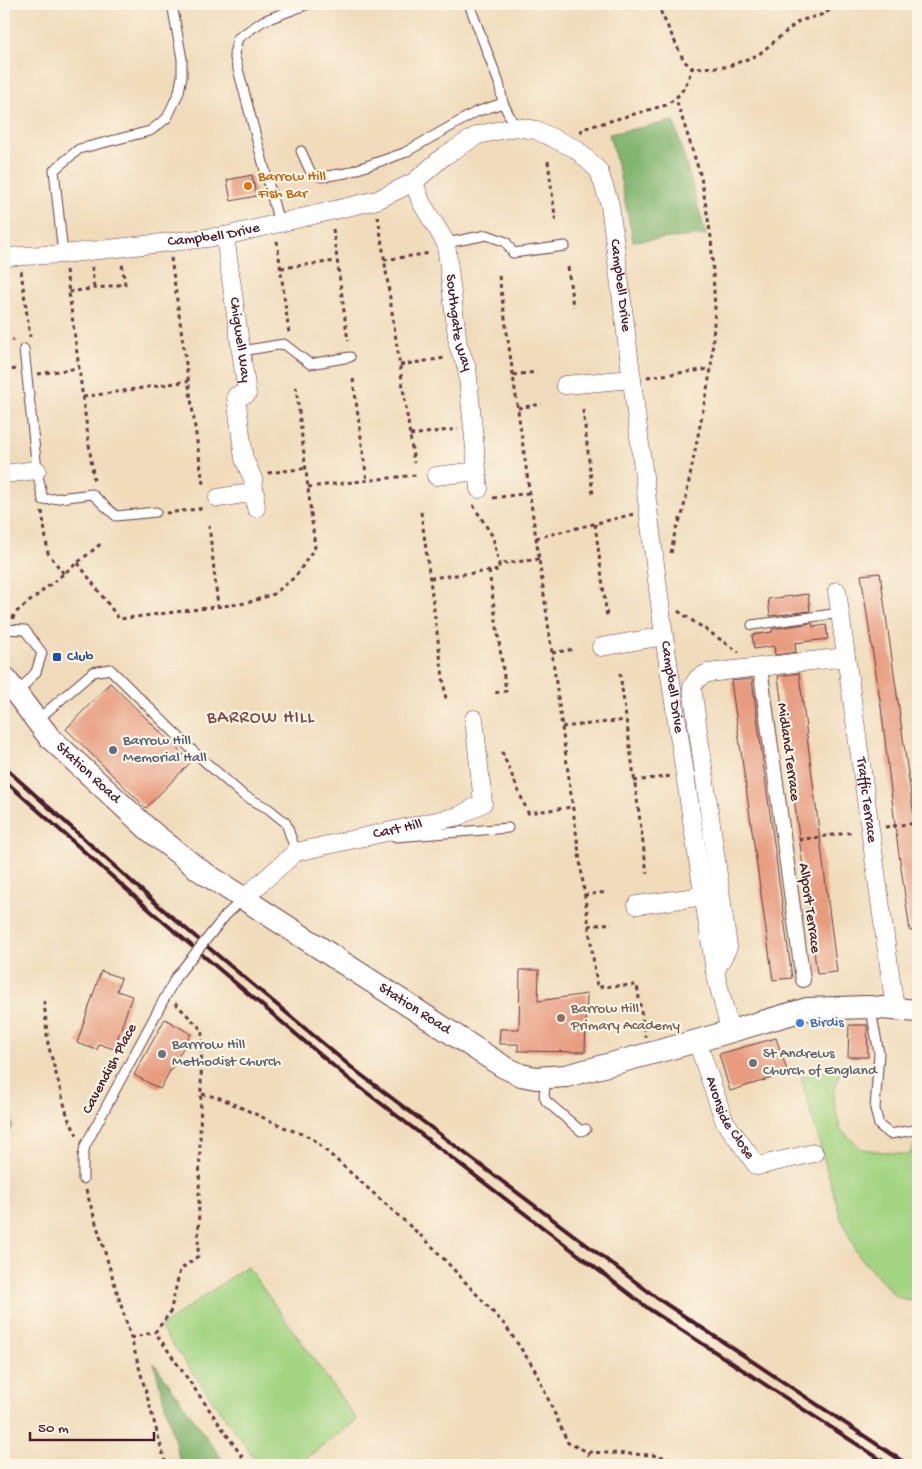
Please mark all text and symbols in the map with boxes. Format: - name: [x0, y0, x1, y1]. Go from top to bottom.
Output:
- place label: Barrow Hill Fish Bar: [257, 168, 326, 203]
- marker: Barrow Hill Fish Bar: [242, 180, 254, 192]
- street label: Campbell Drive: [167, 219, 262, 251]
- street label: Campbell Drive: [605, 238, 635, 333]
- street label: Southgate Way: [441, 273, 477, 374]
- street label: Chigwell Way: [225, 296, 254, 384]
- street label: Campbell Drive: [656, 640, 688, 735]
- place label: Club: [67, 648, 93, 666]
- marker: Club: [51, 651, 63, 663]
- street label: Midland Terrace: [772, 702, 804, 802]
- district label: BARROW HILL: [206, 708, 315, 729]
- place label: Barrow Hill Memorial Hall: [122, 732, 207, 767]
- street label: Station Road: [52, 739, 125, 808]
- marker: Barrow Hill Memorial Hall: [107, 744, 119, 756]
- street label: Traffic Terrace: [851, 755, 881, 844]
- street label: Cart Hill: [371, 815, 424, 844]
- street label: Allport Terrace: [794, 862, 824, 955]
- street label: Station Road: [375, 979, 455, 1040]
- place label: Barrow Hill Primary Academy: [570, 1000, 681, 1035]
- marker: Barrow Hill Primary Academy: [555, 1012, 567, 1024]
- place label: Birdis: [809, 1014, 844, 1032]
- marker: Birdis: [794, 1017, 806, 1029]
- street label: Cavendish Place: [79, 1020, 142, 1117]
- place label: Barrrow Hill Methodist Church: [171, 1036, 281, 1071]
- place label: St Andrews Church of England: [763, 1045, 878, 1080]
- marker: Barrrow Hill Methodist Church: [156, 1048, 168, 1060]
- marker: St Andrews Church of England: [747, 1057, 759, 1069]
- street label: Avonside Close: [701, 1074, 759, 1163]
- scale bar: [30, 1409, 154, 1441]
- text: 50 m: [38, 1420, 69, 1438]

